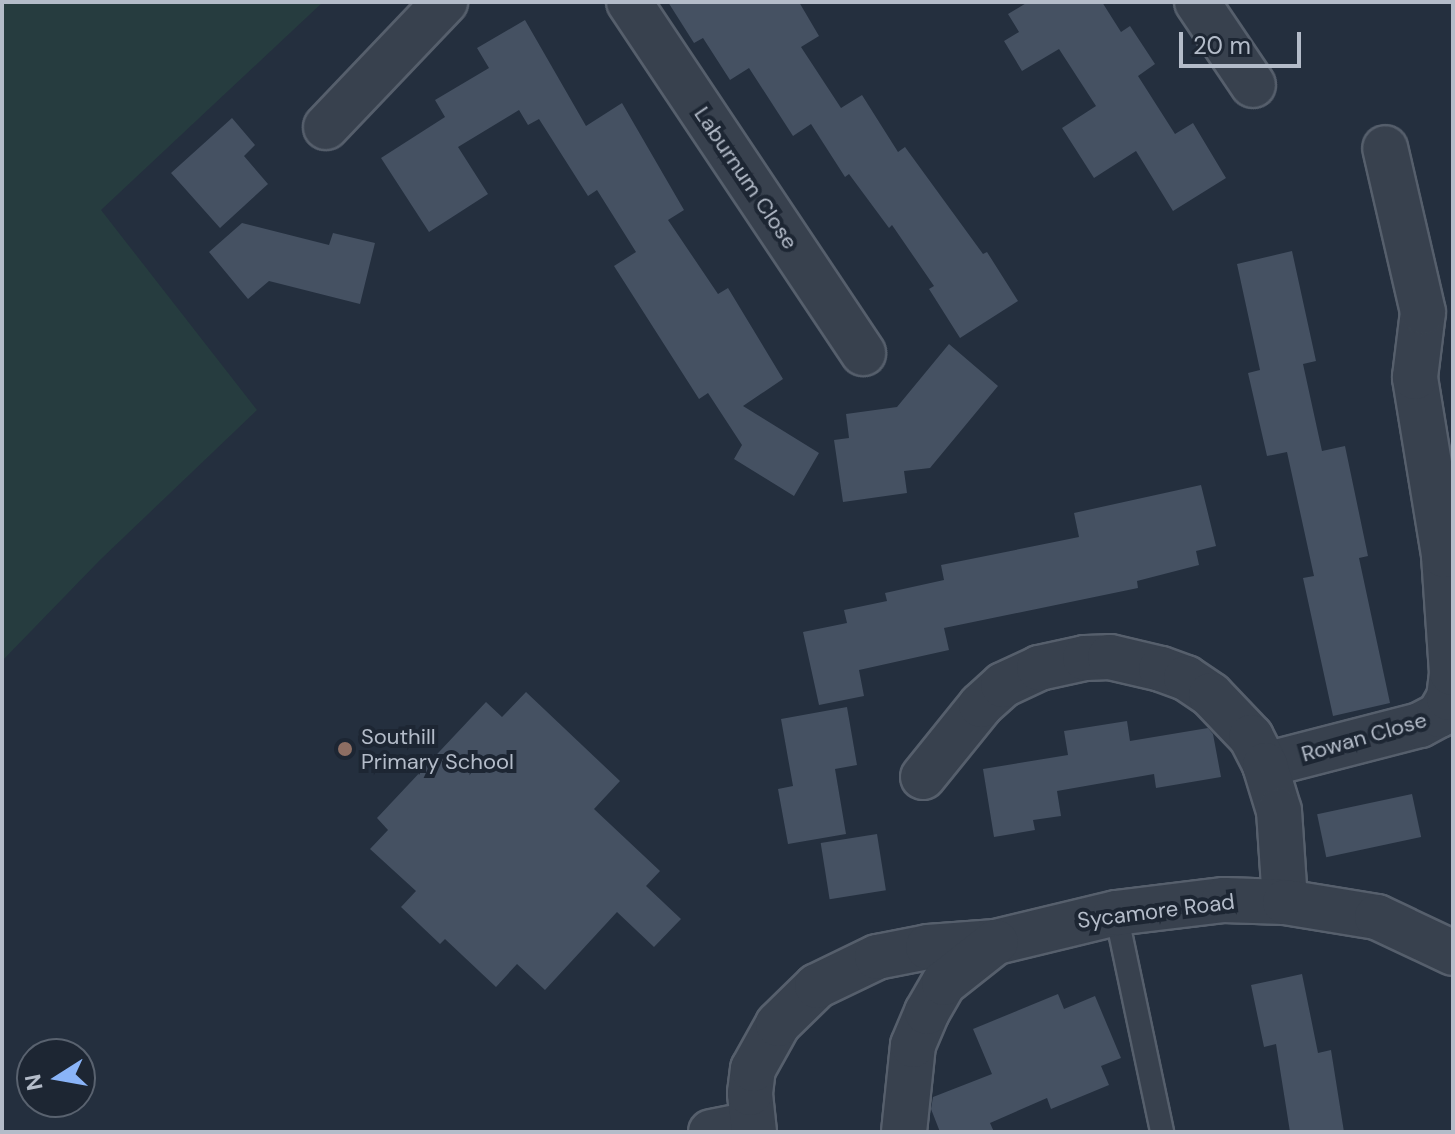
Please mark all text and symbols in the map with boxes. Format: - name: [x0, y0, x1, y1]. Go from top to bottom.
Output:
- scale bar: [1183, 16, 1305, 66]
- text: 20 m: [1193, 30, 1251, 61]
- street label: Laburnum Close: [689, 102, 803, 254]
- street label: Rowan Close: [1298, 707, 1430, 767]
- place label: Southill Primary School: [361, 723, 514, 774]
- marker: Southill Primary School: [336, 740, 354, 758]
- street label: Sycamore Road: [1076, 888, 1236, 934]
- north arrow: [16, 1038, 96, 1118]
- text: N: [18, 1072, 50, 1093]

